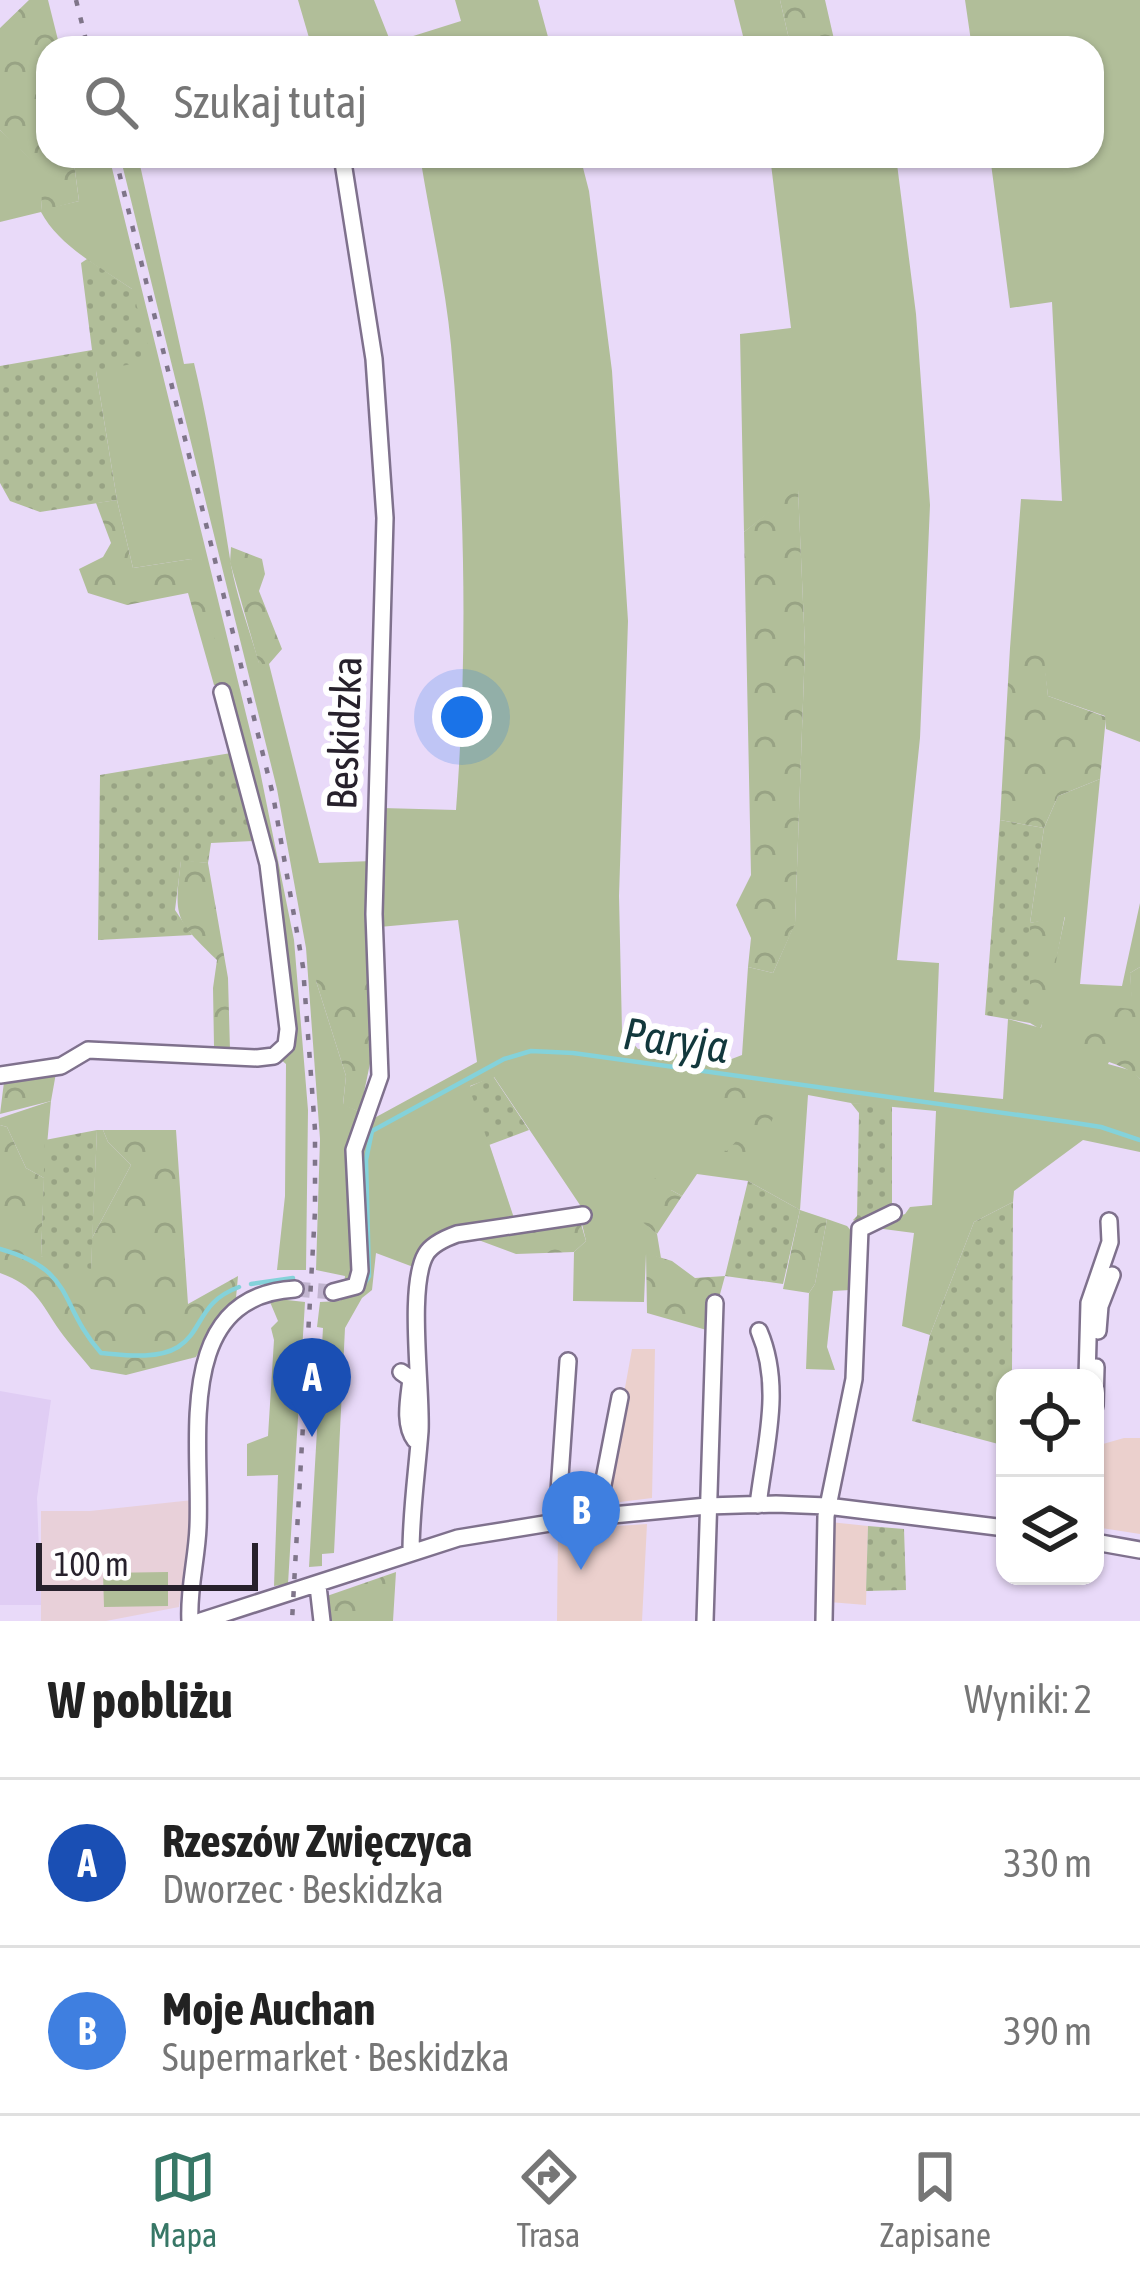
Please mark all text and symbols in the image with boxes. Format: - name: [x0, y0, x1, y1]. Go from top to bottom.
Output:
- search box: [36, 36, 1104, 168]
- icon: search: [78, 69, 144, 135]
- text: Szukaj tutaj: [174, 76, 367, 128]
- street label: Beskidzka: [317, 655, 371, 811]
- your location: [432, 687, 492, 747]
- water label: Paryja: [620, 1007, 732, 1073]
- pin: A: [273, 1338, 351, 1437]
- map controls: [996, 1369, 1104, 1585]
- button: locate: [996, 1369, 1104, 1477]
- pin: B: [542, 1471, 620, 1570]
- button: layers: [996, 1477, 1104, 1585]
- scale bar: [36, 1537, 258, 1590]
- text: 100 m: [54, 1545, 129, 1583]
- text: W pobliżu: [48, 1670, 233, 1729]
- text: Wyniki: 2: [964, 1677, 1092, 1721]
- text: Rzeszów Zwięczyca: [162, 1815, 472, 1867]
- text: A: [77, 1841, 97, 1885]
- text: 330 m: [1004, 1841, 1092, 1885]
- text: Dworzec · Beskidzka: [162, 1867, 444, 1911]
- text: Moje Auchan: [162, 1983, 375, 2035]
- text: B: [78, 2009, 96, 2053]
- text: 390 m: [1004, 2009, 1092, 2053]
- text: Supermarket · Beskidzka: [162, 2035, 510, 2079]
- tab: Mapa: [149, 2144, 217, 2254]
- tab: Trasa: [516, 2144, 582, 2254]
- tab: Zapisane: [880, 2144, 991, 2254]

